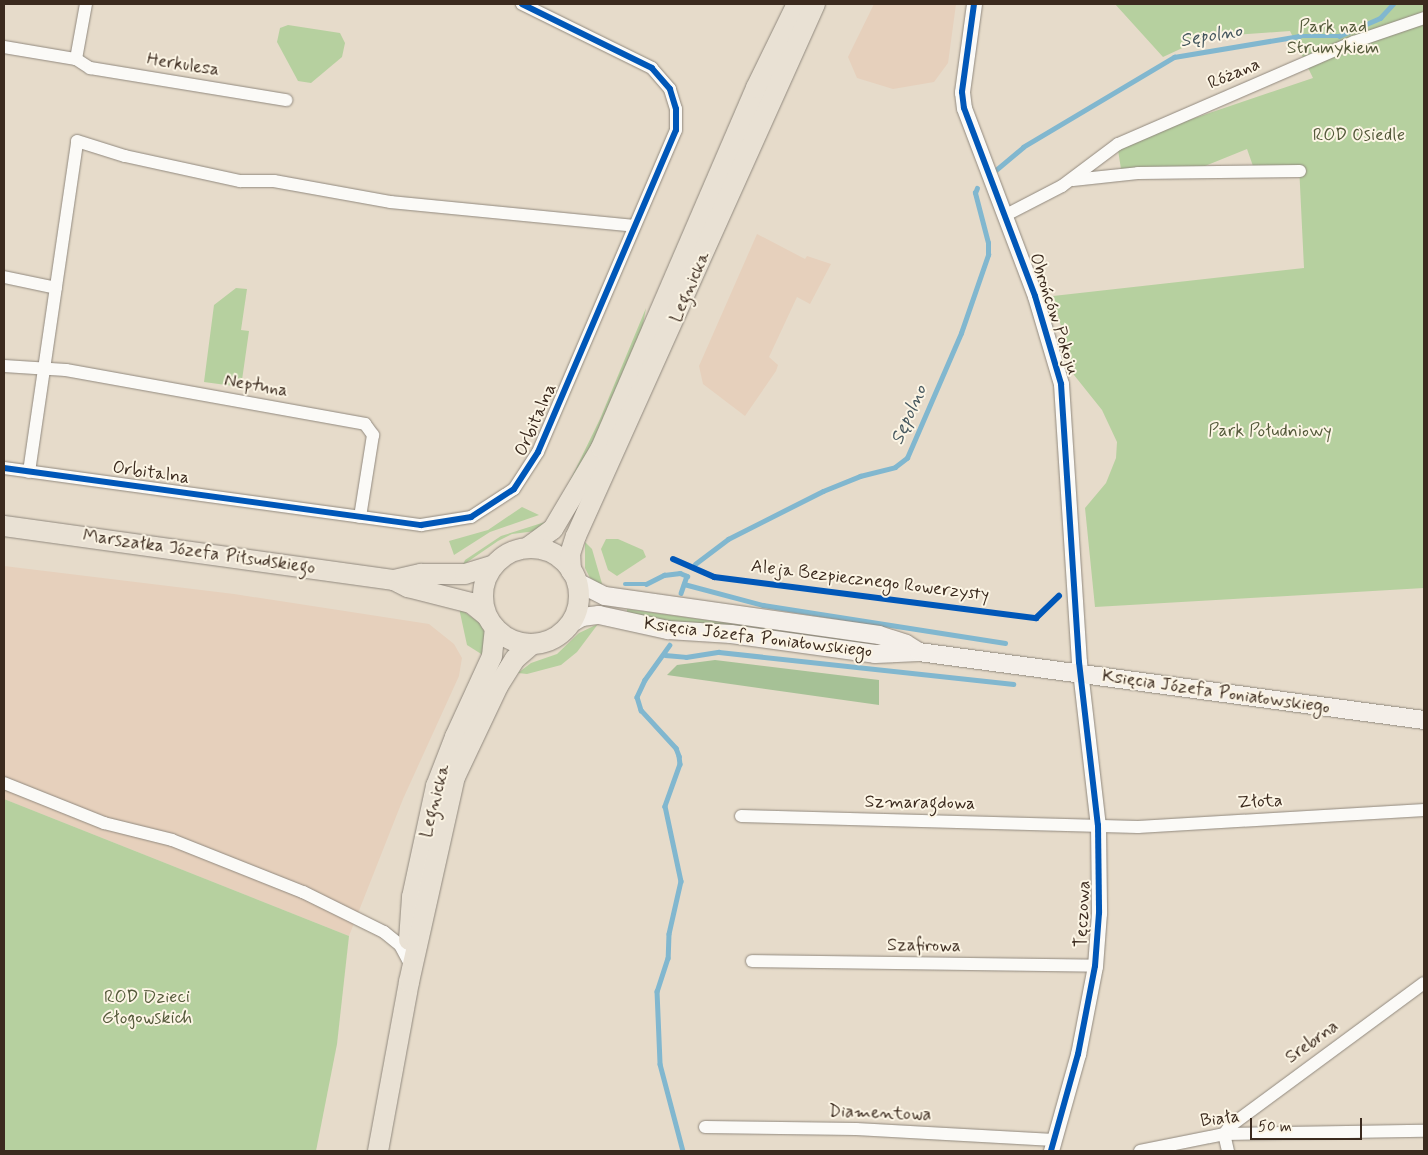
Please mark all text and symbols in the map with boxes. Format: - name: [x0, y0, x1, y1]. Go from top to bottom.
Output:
- park label: Park nad Strumykiem: [1287, 17, 1379, 59]
- water label: Sępolno: [1178, 19, 1244, 53]
- street label: Herkulesa: [145, 49, 221, 81]
- street label: Różana: [1205, 53, 1263, 95]
- park label: ROD Osiedle: [1312, 124, 1406, 146]
- street label: Legnicka: [665, 248, 715, 326]
- street label: Obrońców Pokoju: [1024, 251, 1084, 377]
- street label: Neptuna: [222, 370, 290, 402]
- street label: Orbitalna: [510, 380, 562, 460]
- water label: Sępolno: [886, 382, 932, 448]
- park label: Park Południowy: [1208, 420, 1332, 442]
- street label: Orbitalna: [111, 457, 191, 489]
- street label: Marszałka Józefa Piłsudskiego: [81, 525, 317, 579]
- street label: Aleja Bezpiecznego Rowerzysty: [748, 555, 992, 607]
- street label: Księcia Józefa Poniatowskiego: [642, 613, 874, 663]
- street label: Księcia Józefa Poniatowskiego: [1100, 665, 1332, 719]
- street label: Legnicka: [415, 762, 455, 840]
- street label: Złota: [1237, 790, 1283, 814]
- street label: Szmaragdowa: [864, 791, 976, 815]
- street label: Tęczowa: [1070, 880, 1096, 948]
- street label: Szafirowa: [887, 935, 961, 957]
- park label: ROD Dzieci Głogowskich: [102, 987, 192, 1030]
- street label: Srebrna: [1281, 1016, 1343, 1068]
- street label: Diamentowa: [828, 1100, 932, 1126]
- street label: Biała: [1199, 1106, 1241, 1132]
- scale bar: [1253, 1108, 1366, 1140]
- text: 50 m: [1258, 1117, 1292, 1137]

